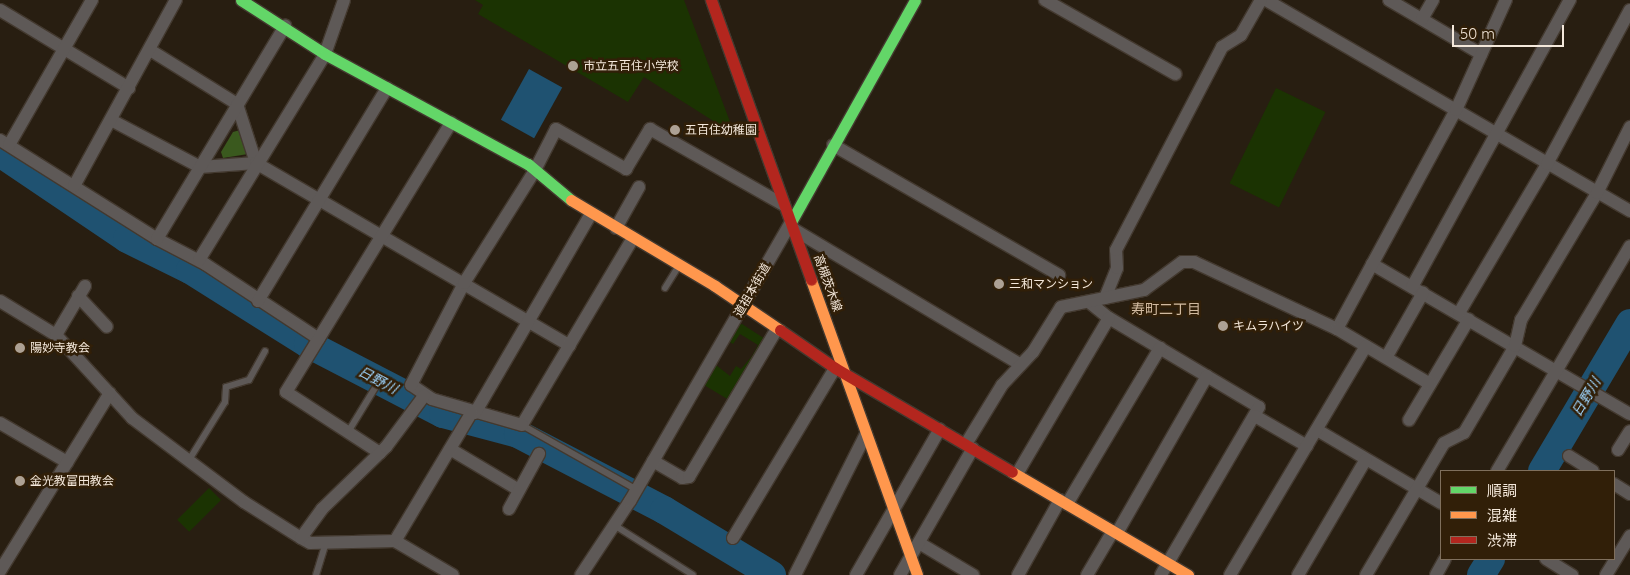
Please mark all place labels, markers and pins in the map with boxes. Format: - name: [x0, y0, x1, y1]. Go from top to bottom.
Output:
- place label: 市立五百住小学校: [583, 59, 679, 73]
- marker: 市立五百住小学校: [567, 60, 579, 72]
- place label: 五百住幼稚園: [685, 123, 757, 137]
- marker: 五百住幼稚園: [669, 124, 681, 136]
- place label: 三和マンション: [1009, 277, 1093, 291]
- marker: 三和マンション: [993, 278, 1005, 290]
- place label: キムラハイツ: [1233, 319, 1305, 333]
- marker: キムラハイツ: [1217, 320, 1229, 332]
- place label: 陽妙寺教会: [30, 341, 90, 355]
- marker: 陽妙寺教会: [14, 342, 26, 354]
- place label: 金光教富田教会: [30, 474, 114, 488]
- marker: 金光教富田教会: [14, 475, 26, 487]

